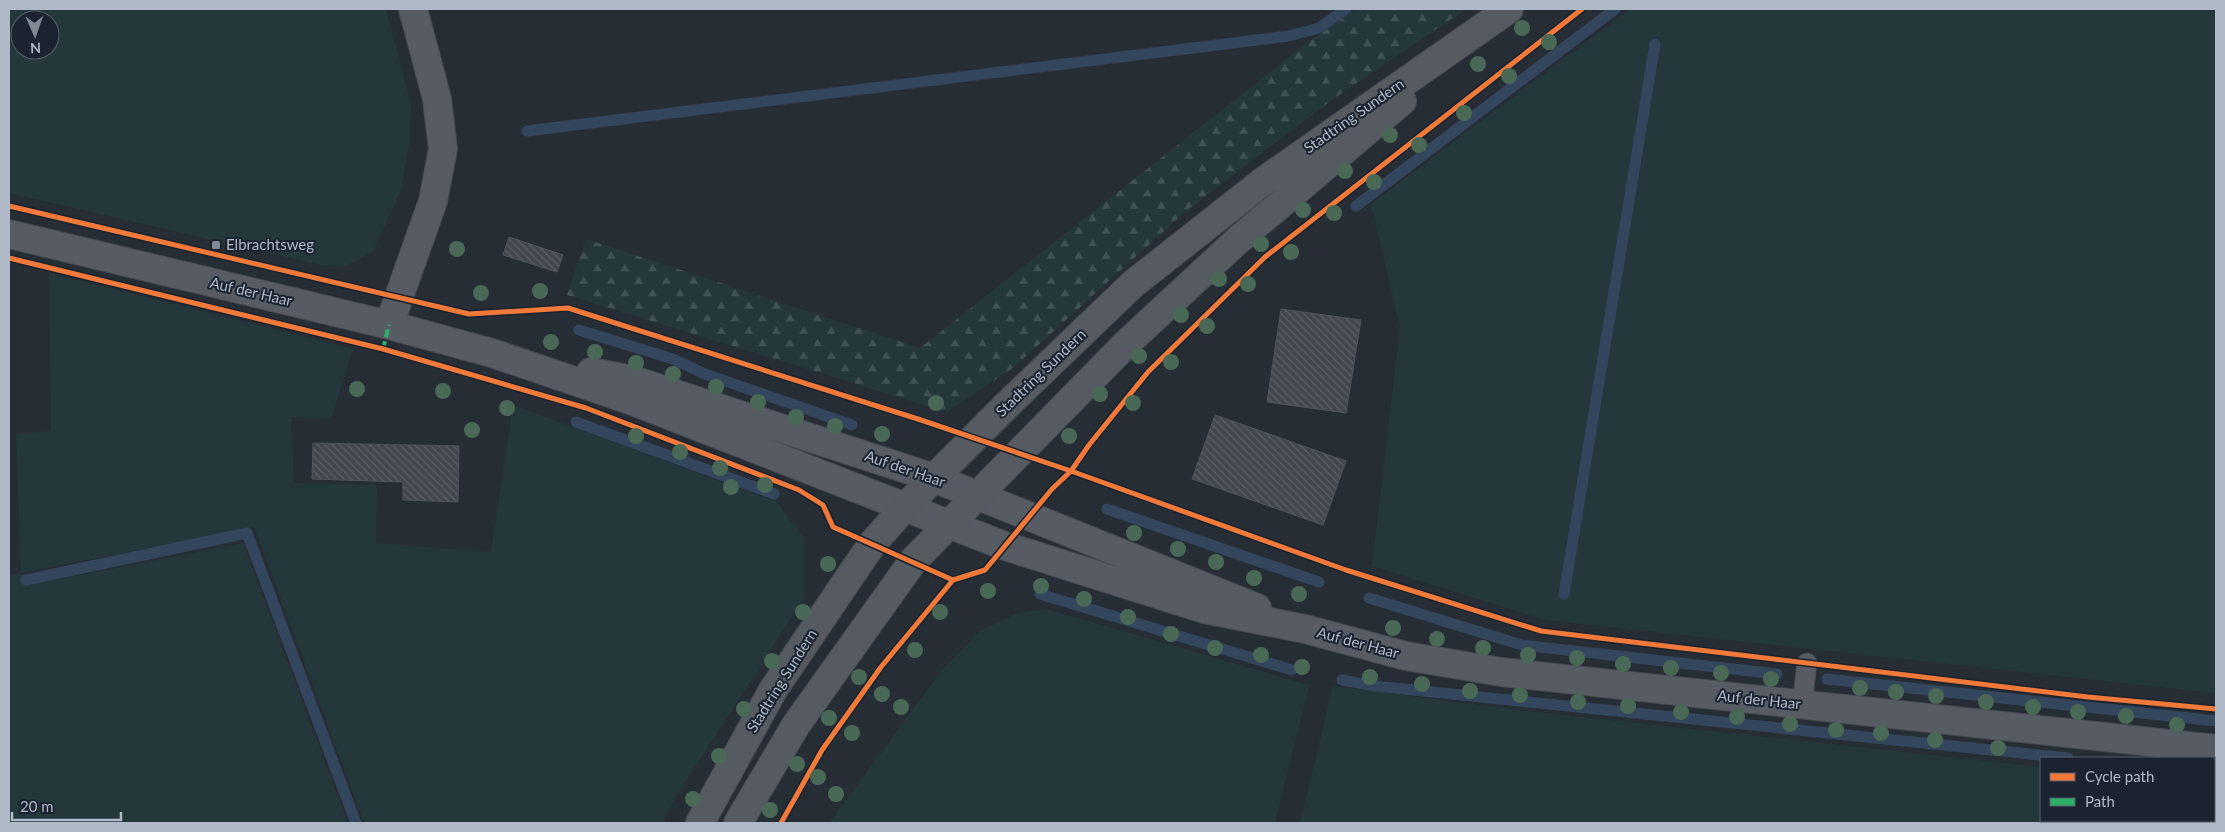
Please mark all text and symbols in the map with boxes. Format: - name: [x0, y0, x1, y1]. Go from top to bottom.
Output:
- north arrow: [10, 10, 60, 60]
- text: N: [30, 40, 41, 57]
- street label: Stadtring Sundern: [1300, 74, 1407, 156]
- place label: Elbrachtsweg: [226, 235, 314, 253]
- marker: Elbrachtsweg: [210, 239, 222, 251]
- street label: Auf der Haar: [208, 273, 295, 309]
- street label: Stadtring Sundern: [991, 325, 1089, 420]
- street label: Auf der Haar: [863, 446, 948, 490]
- street label: Auf der Haar: [1315, 622, 1402, 662]
- street label: Stadtring Sundern: [742, 626, 820, 735]
- street label: Auf der Haar: [1716, 686, 1802, 712]
- legend: [2040, 757, 2215, 822]
- text: Cycle path: [2085, 767, 2154, 785]
- scale bar: [12, 790, 121, 822]
- text: Path: [2085, 792, 2115, 810]
- text: 20 m: [20, 797, 54, 815]

